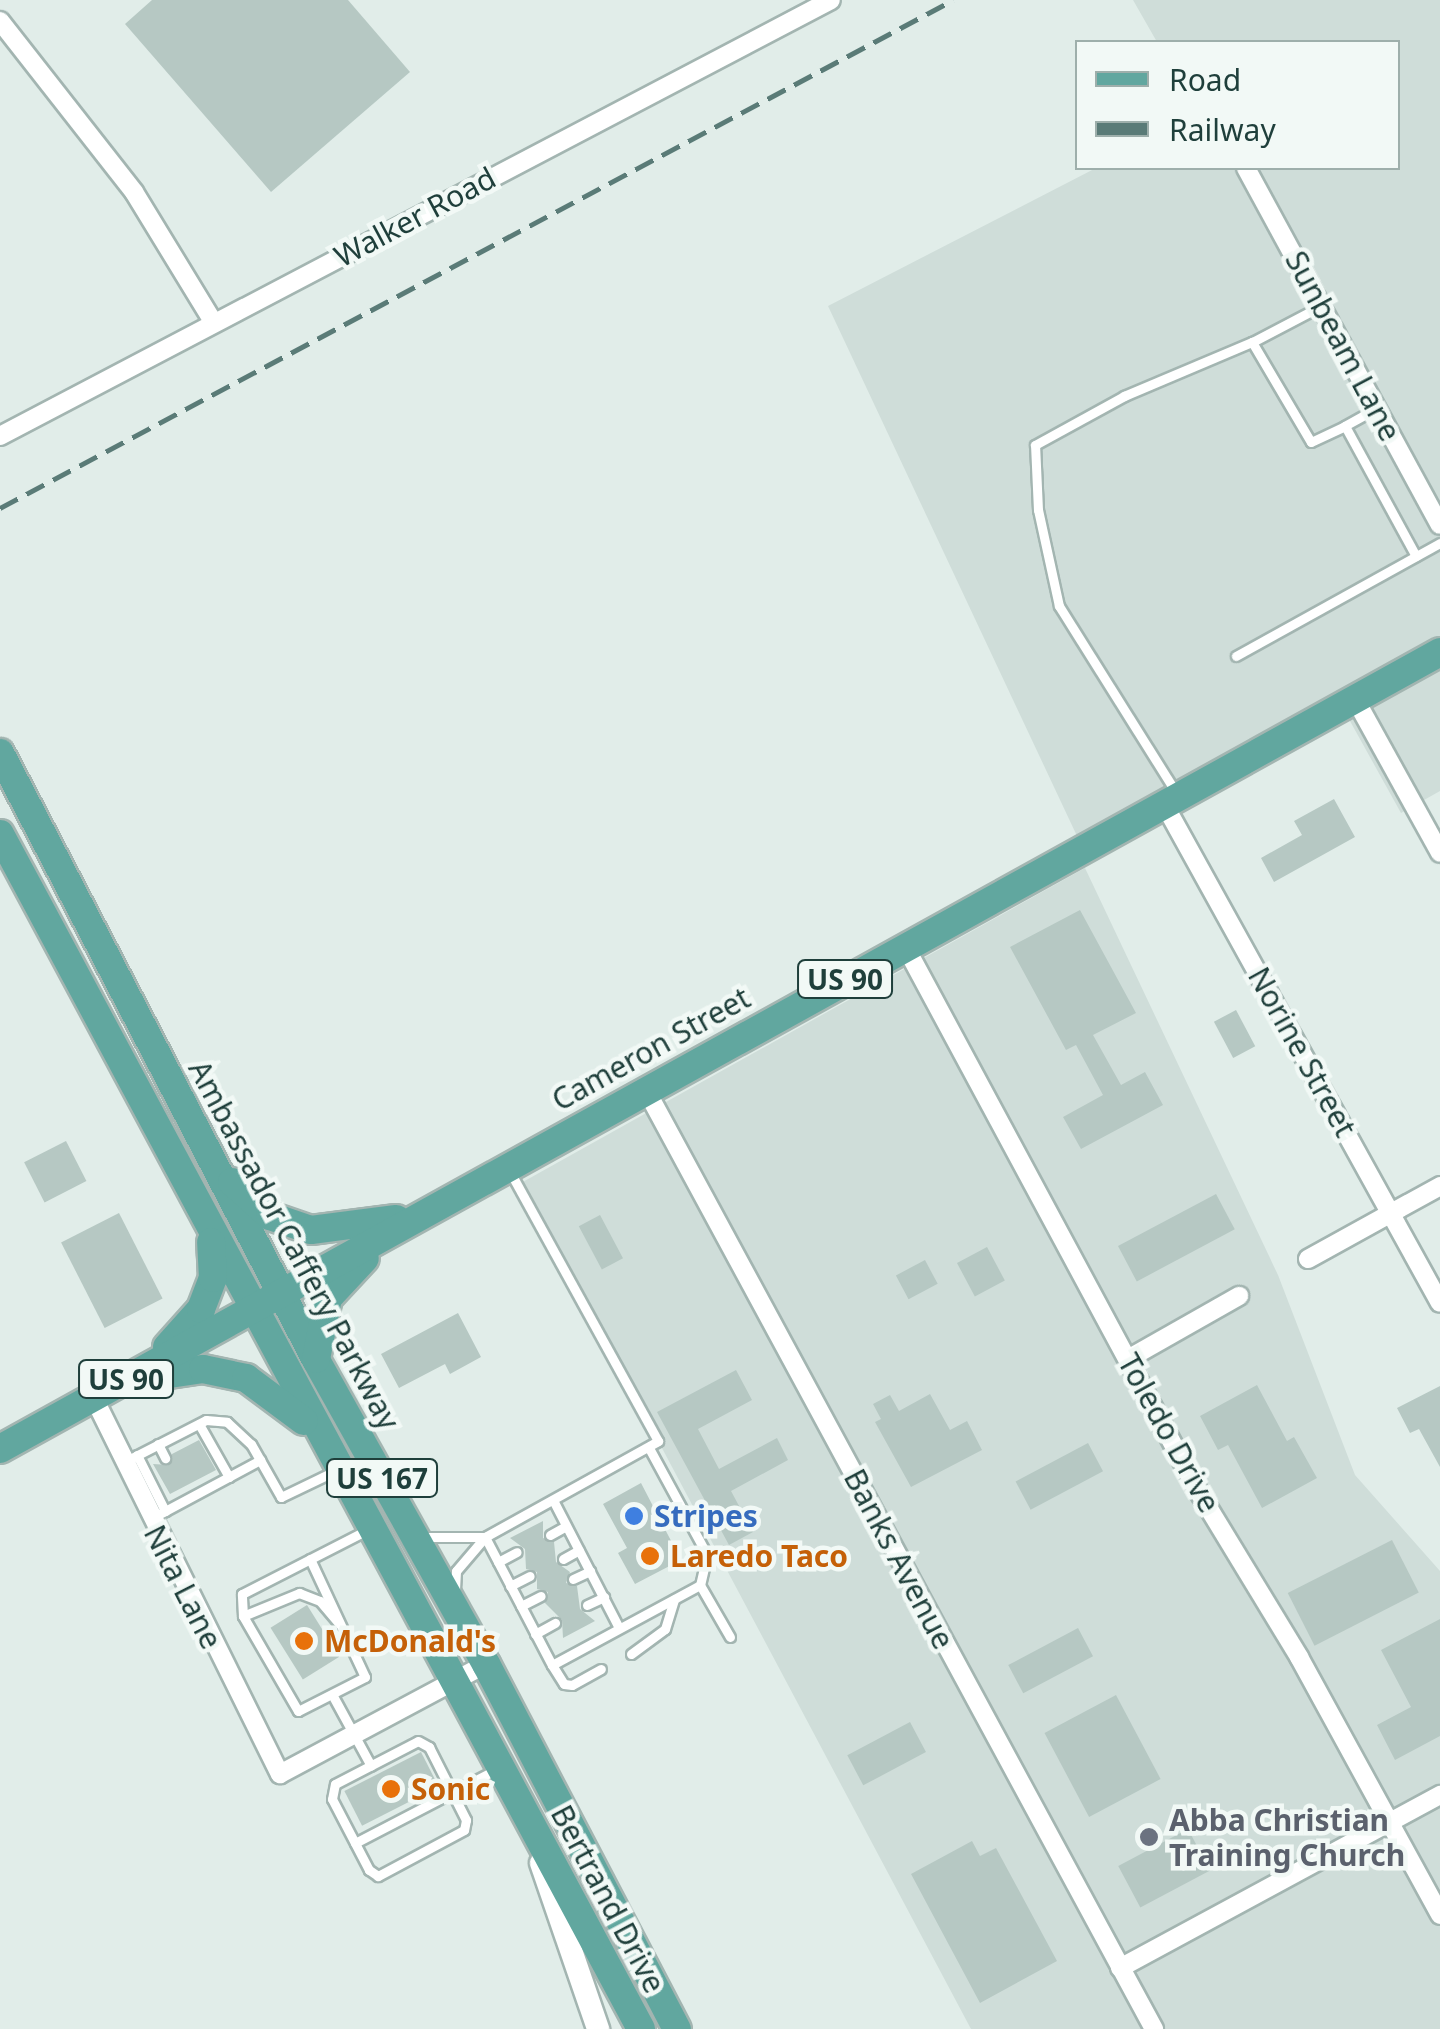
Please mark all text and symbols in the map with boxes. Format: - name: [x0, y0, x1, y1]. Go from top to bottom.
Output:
- legend: [1075, 40, 1400, 170]
- text: Road: [1169, 59, 1241, 100]
- text: Railway: [1169, 109, 1276, 150]
- street label: Walker Road: [328, 160, 502, 274]
- street label: Sunbeam Lane: [1278, 245, 1408, 447]
- road number: US 90: [795, 956, 895, 1002]
- street label: Norine Street: [1241, 961, 1363, 1143]
- street label: Cameron Street: [546, 980, 756, 1118]
- street label: Ambassador Caffery Parkway: [181, 1054, 407, 1436]
- street label: Toledo Drive: [1111, 1347, 1227, 1519]
- road number: US 90: [76, 1356, 176, 1402]
- road number: US 167: [324, 1455, 440, 1501]
- street label: Banks Avenue: [837, 1463, 961, 1655]
- place label: Stripes: [654, 1498, 758, 1534]
- marker: Stripes: [623, 1505, 645, 1527]
- street label: Nita Lane: [137, 1519, 229, 1655]
- place label: Laredo Taco: [670, 1538, 848, 1574]
- marker: Laredo Taco: [639, 1545, 661, 1567]
- place label: McDonald's: [324, 1623, 496, 1659]
- marker: McDonald's: [293, 1630, 315, 1652]
- place label: Sonic: [411, 1771, 490, 1807]
- marker: Sonic: [380, 1778, 402, 1800]
- street label: Bertrand Drive: [543, 1799, 673, 1999]
- place label: Abba Christian Training Church: [1169, 1802, 1405, 1872]
- marker: Abba Christian Training Church: [1138, 1826, 1160, 1848]

